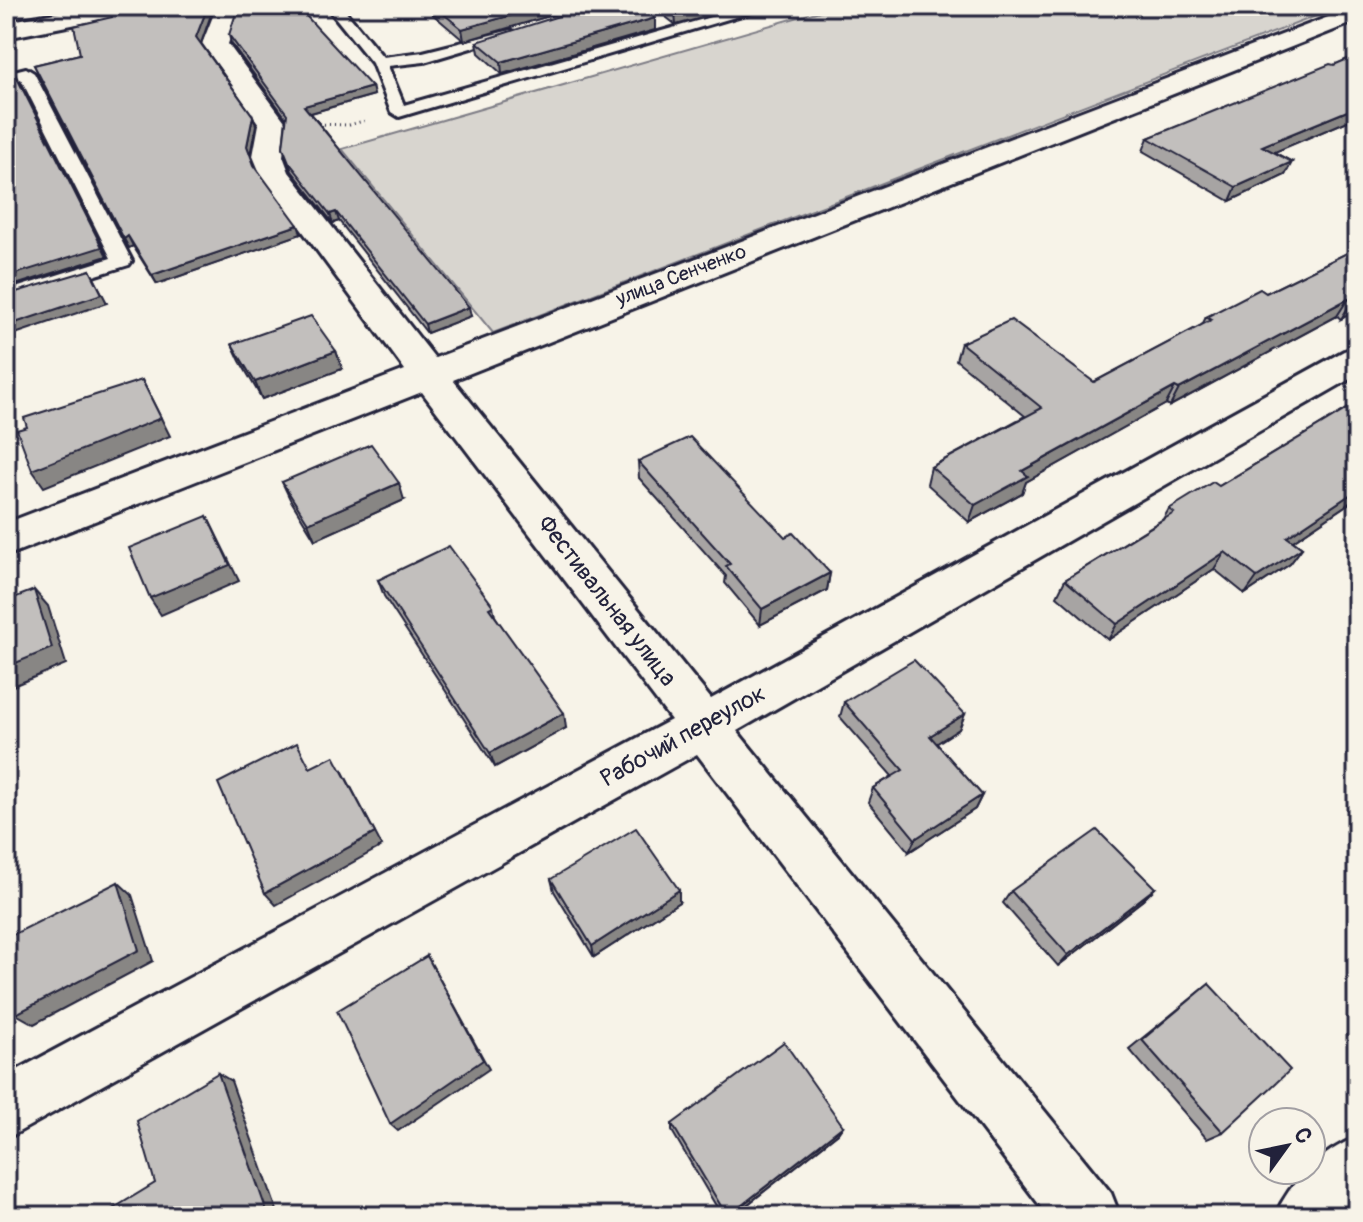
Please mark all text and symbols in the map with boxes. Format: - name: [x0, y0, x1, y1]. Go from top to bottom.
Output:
- street label: улица Сенченко: [611, 239, 750, 312]
- street label: Фестивальная улица: [531, 510, 683, 692]
- street label: Рабочий переулок: [596, 679, 770, 793]
- north arrow: [1247, 1106, 1327, 1186]
- text: С: [1287, 1122, 1319, 1149]

